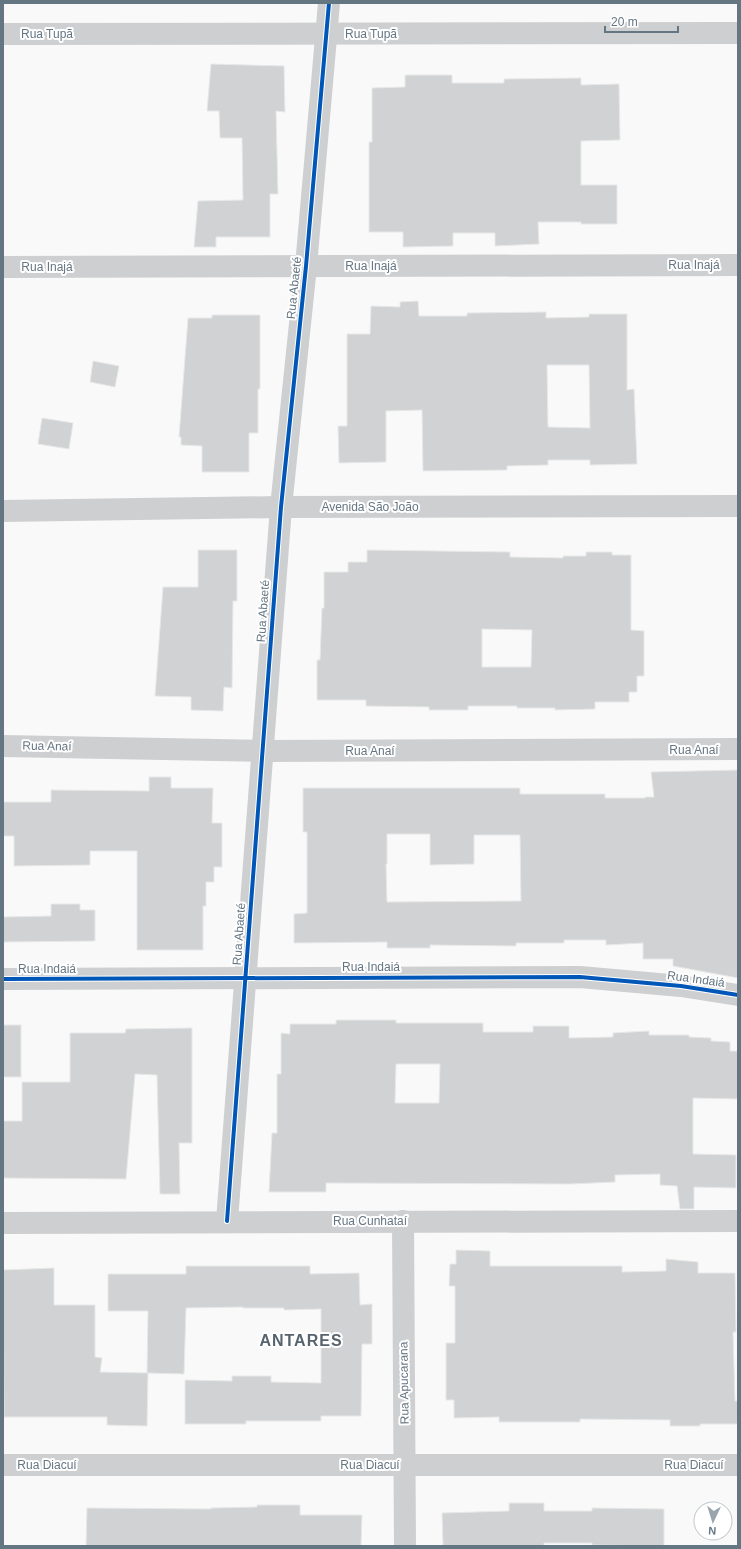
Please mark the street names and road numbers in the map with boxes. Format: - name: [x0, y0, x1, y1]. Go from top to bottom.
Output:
- street label: Rua Tupã: [21, 27, 73, 41]
- street label: Rua Tupã: [345, 27, 397, 41]
- street label: Rua Abaeté: [284, 256, 304, 320]
- street label: Rua Inajá: [668, 258, 720, 272]
- street label: Rua Inajá: [345, 259, 397, 273]
- street label: Rua Inajá: [21, 260, 73, 274]
- street label: Avenida São João: [321, 500, 419, 514]
- street label: Rua Abaeté: [254, 579, 272, 643]
- street label: Rua Anaí: [22, 739, 72, 753]
- street label: Rua Anaí: [669, 743, 719, 757]
- street label: Rua Anaí: [345, 744, 395, 758]
- street label: Rua Abaeté: [230, 902, 248, 966]
- street label: Rua Indaiá: [342, 960, 400, 974]
- street label: Rua Indaiá: [18, 962, 76, 976]
- street label: Rua Indaiá: [666, 968, 726, 990]
- street label: Rua Cunhataí: [333, 1214, 408, 1228]
- street label: Rua Apucarana: [396, 1341, 412, 1424]
- street label: Rua Diacuí: [17, 1458, 77, 1472]
- street label: Rua Diacuí: [340, 1458, 400, 1472]
- street label: Rua Diacuí: [664, 1458, 724, 1472]

